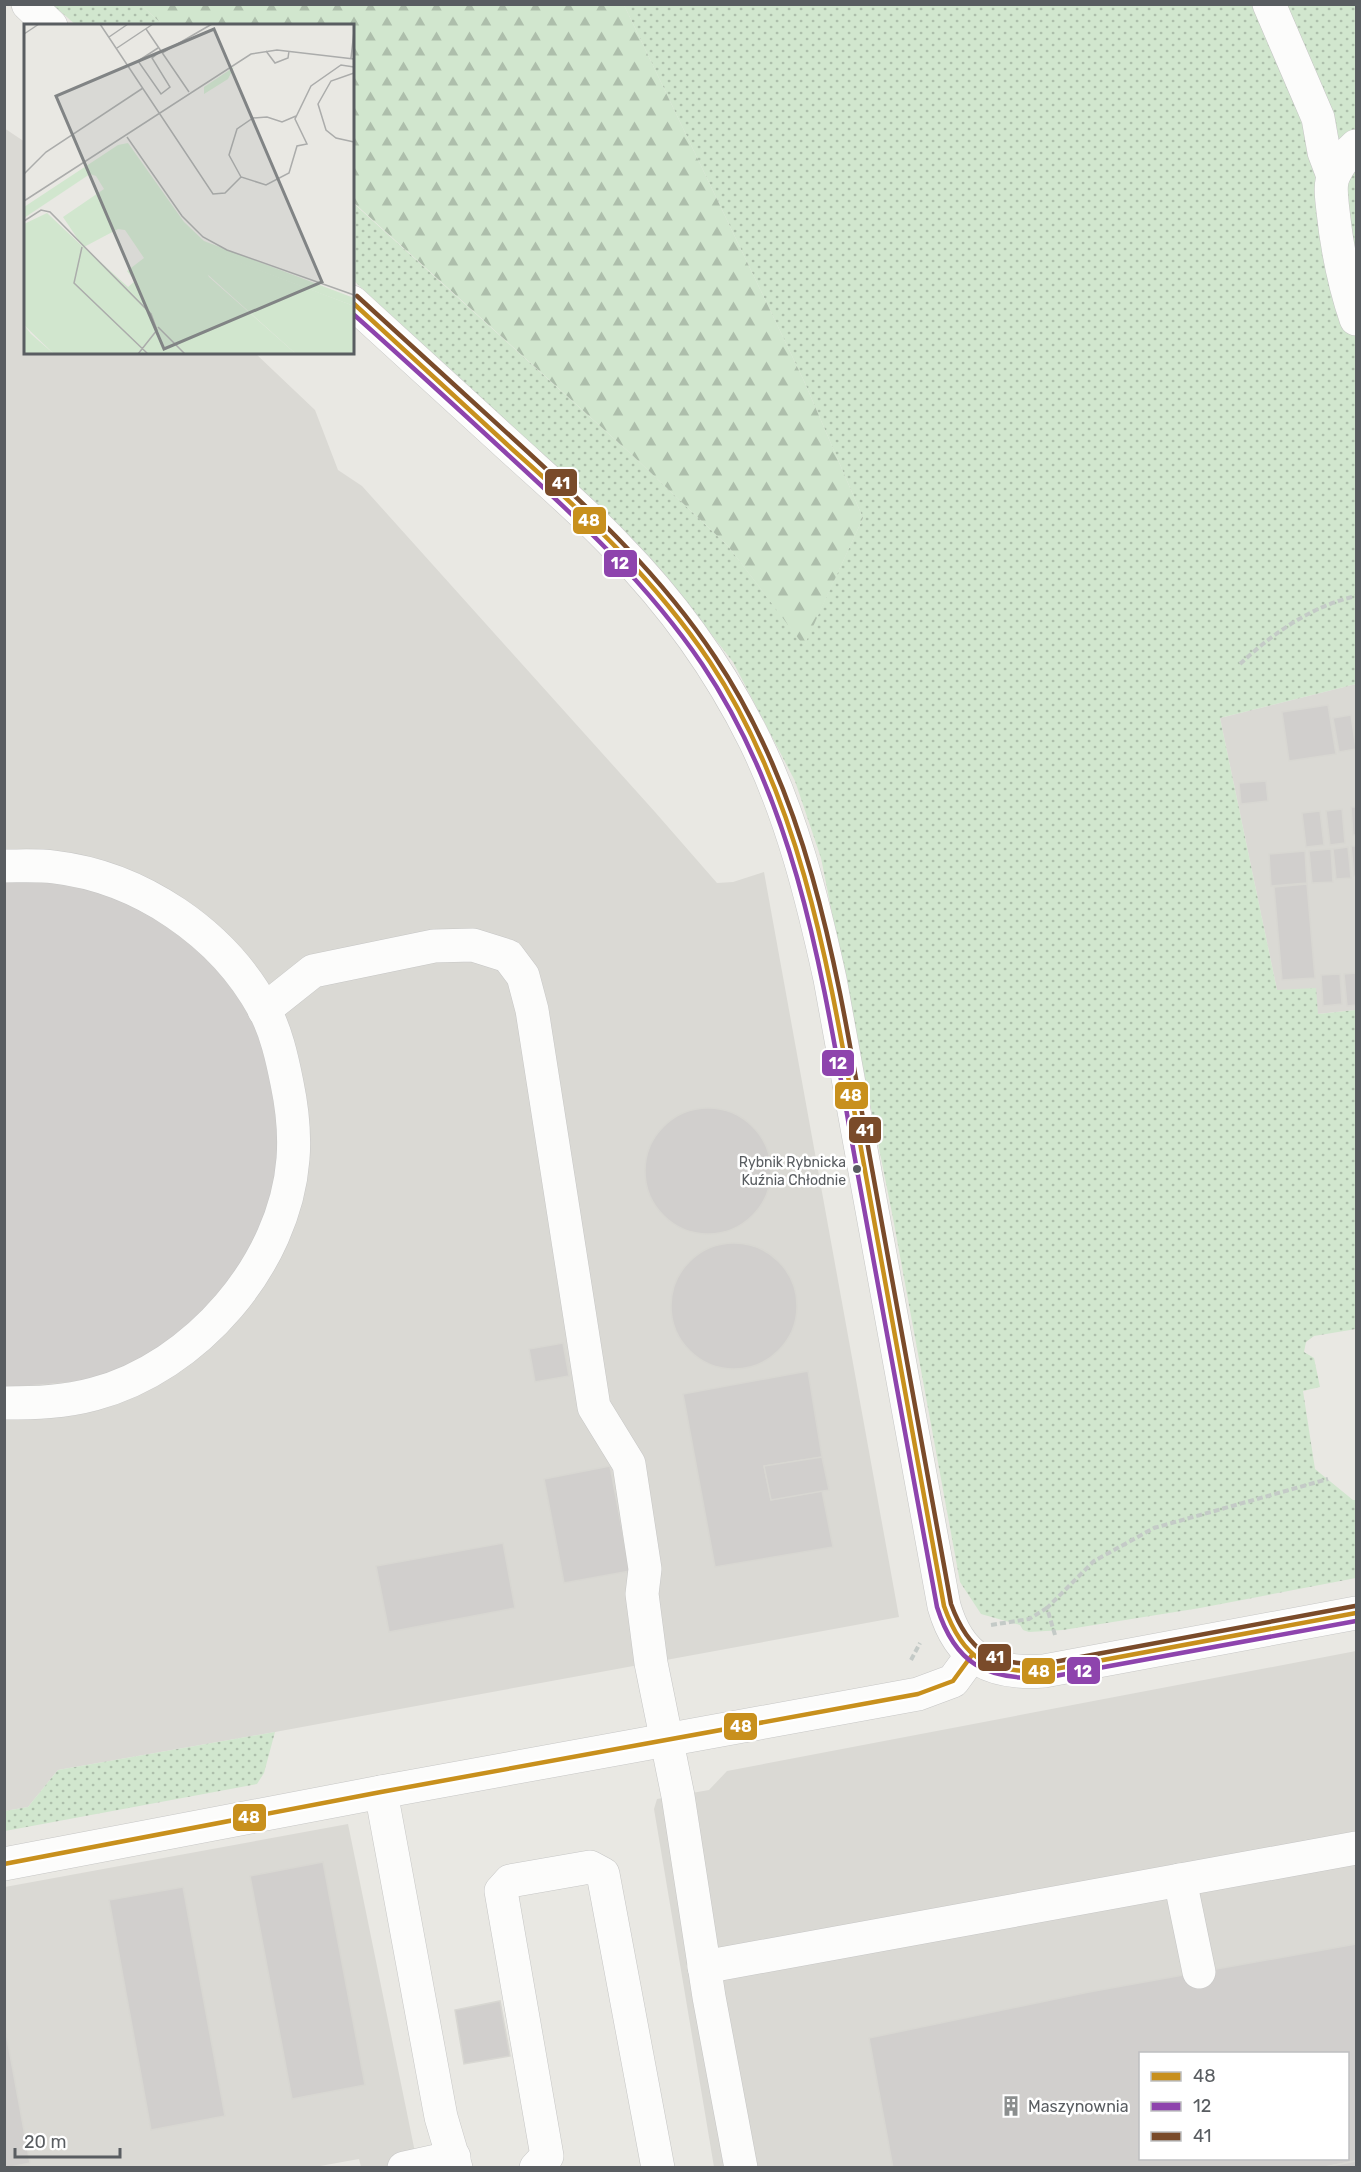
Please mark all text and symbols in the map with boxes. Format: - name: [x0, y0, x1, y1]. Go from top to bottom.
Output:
- inset map: [24, 24, 354, 354]
- line badge: 41: [544, 468, 578, 497]
- text: 41: [552, 474, 570, 493]
- line badge: 48: [572, 506, 607, 535]
- text: 48: [578, 511, 600, 530]
- line badge: 12: [603, 549, 638, 578]
- text: 12: [611, 554, 629, 573]
- line badge: 12: [821, 1049, 855, 1077]
- text: 12: [829, 1054, 847, 1073]
- line badge: 48: [834, 1081, 869, 1110]
- text: 48: [840, 1086, 862, 1105]
- line badge: 41: [848, 1116, 882, 1144]
- text: 41: [856, 1121, 874, 1140]
- place label: Rybnik Rybnicka Kuźnia Chłodnie: [739, 1154, 846, 1189]
- marker: Rybnik Rybnicka Kuźnia Chłodnie: [851, 1163, 863, 1175]
- line badge: 41: [977, 1643, 1012, 1672]
- text: 41: [986, 1648, 1004, 1667]
- line badge: 12: [1066, 1656, 1101, 1685]
- line badge: 48: [1021, 1657, 1056, 1685]
- text: 48: [1028, 1662, 1050, 1681]
- text: 12: [1074, 1662, 1092, 1681]
- line badge: 48: [723, 1712, 758, 1741]
- text: 48: [730, 1717, 752, 1736]
- line badge: 48: [232, 1803, 267, 1832]
- text: 48: [238, 1808, 260, 1827]
- legend: [1139, 2052, 1349, 2160]
- text: 48: [1193, 2065, 1216, 2087]
- building icon: Maszynownia: [999, 2094, 1023, 2118]
- text: 12: [1193, 2095, 1211, 2117]
- place label: Maszynownia: [1028, 2097, 1129, 2116]
- scale bar: [15, 2121, 120, 2159]
- text: 41: [1193, 2125, 1212, 2147]
- text: 20 m: [24, 2131, 66, 2153]

